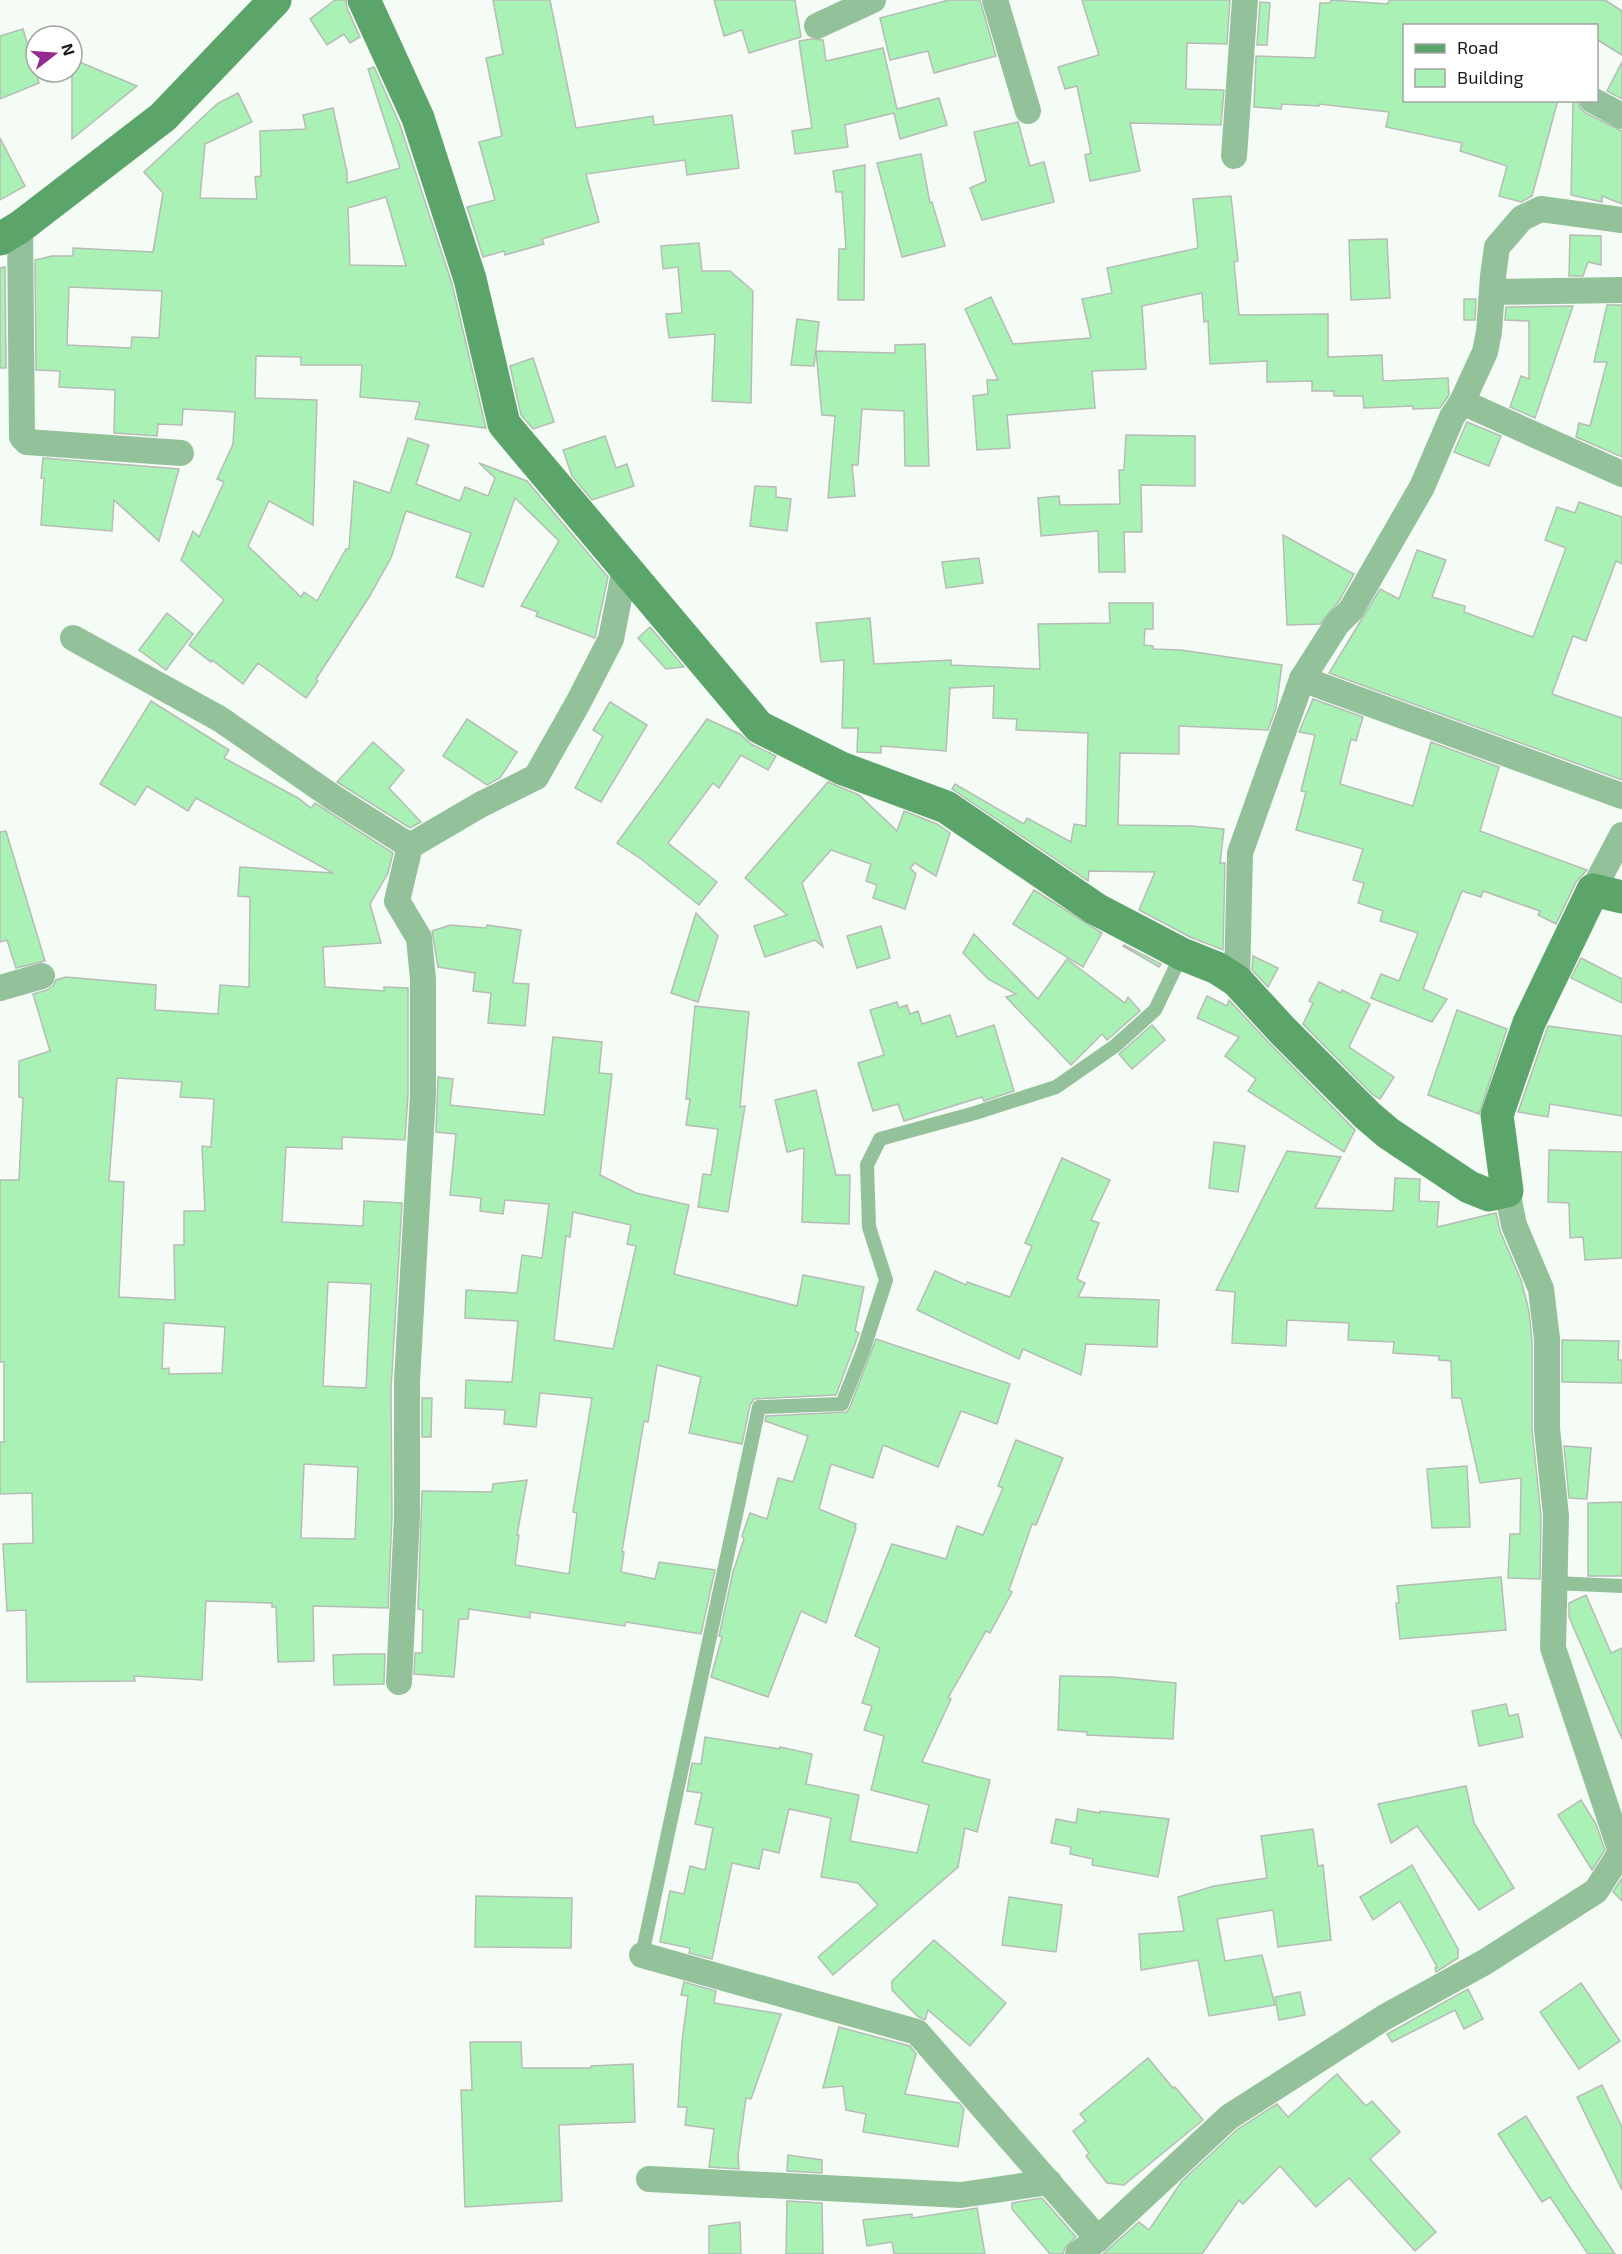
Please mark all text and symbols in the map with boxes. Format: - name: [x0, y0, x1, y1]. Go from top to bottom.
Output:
- north arrow: [24, 24, 84, 84]
- legend: [1403, 24, 1598, 102]
- text: Road: [1457, 36, 1498, 58]
- text: N: [58, 41, 80, 58]
- text: Building: [1457, 66, 1524, 88]

